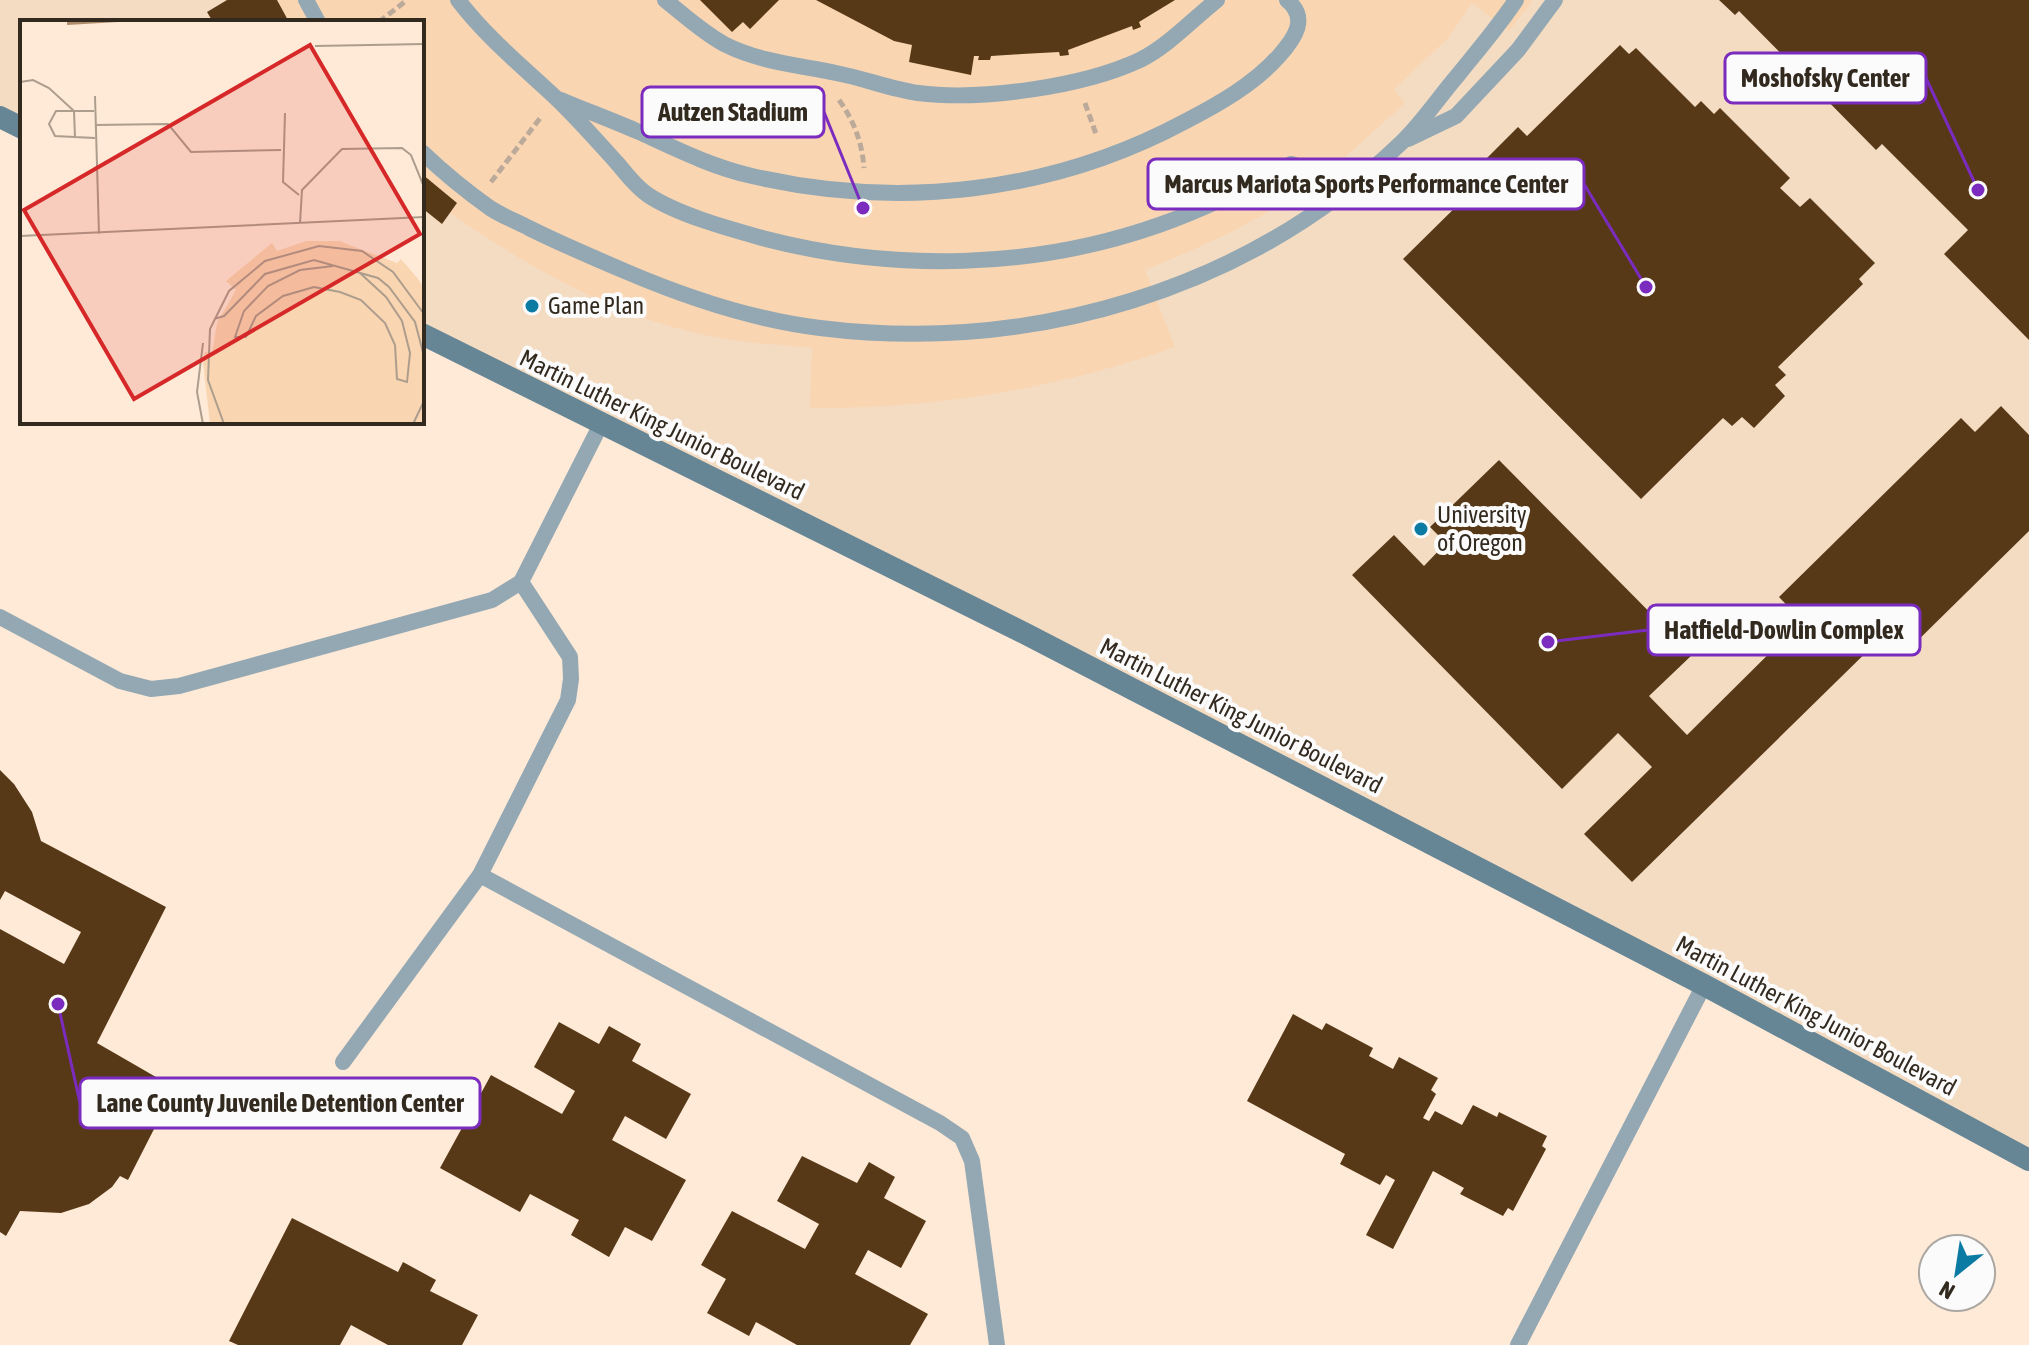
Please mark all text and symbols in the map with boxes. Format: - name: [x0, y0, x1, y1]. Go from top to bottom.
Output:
- inset map: [20, 20, 424, 424]
- callout: Moshofsky Center: [1725, 53, 1926, 103]
- text: Moshofsky Center: [1741, 63, 1911, 93]
- callout: Autzen Stadium: [642, 87, 824, 137]
- text: Autzen Stadium: [657, 97, 808, 127]
- callout: Marcus Mariota Sports Performance Center: [1148, 159, 1584, 209]
- text: Marcus Mariota Sports Performance Center: [1164, 169, 1569, 199]
- place label: Game Plan: [548, 292, 644, 319]
- marker: Game Plan: [523, 297, 541, 315]
- street label: Martin Luther King Junior Boulevard: [516, 344, 809, 505]
- place label: University of Oregon: [1437, 501, 1527, 556]
- marker: University of Oregon: [1412, 520, 1430, 538]
- callout: Hatfield-Dowlin Complex: [1648, 605, 1920, 655]
- text: Hatfield-Dowlin Complex: [1664, 615, 1904, 645]
- street label: Martin Luther King Junior Boulevard: [1096, 632, 1387, 799]
- street label: Martin Luther King Junior Boulevard: [1672, 930, 1961, 1101]
- callout: Lane County Juvenile Detention Center: [80, 1078, 480, 1128]
- text: Lane County Juvenile Detention Center: [96, 1088, 465, 1118]
- north arrow: [1917, 1233, 1997, 1313]
- text: N: [1935, 1276, 1959, 1305]

